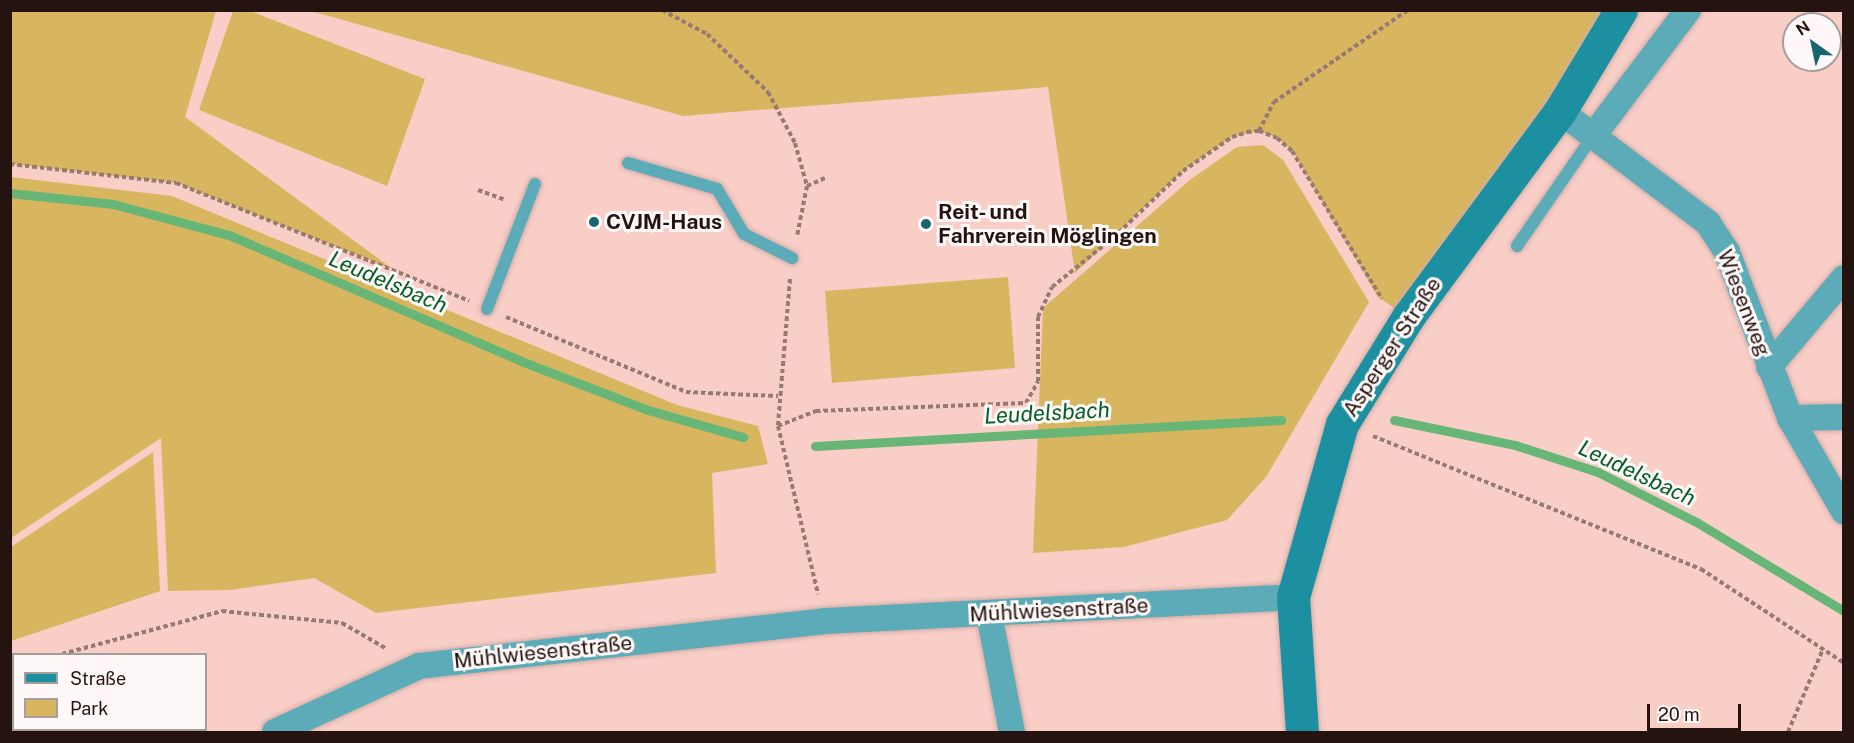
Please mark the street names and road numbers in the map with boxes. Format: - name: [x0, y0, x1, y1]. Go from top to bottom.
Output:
- street label: Wiesenweg: [1712, 246, 1776, 360]
- street label: Asperger Straße: [1338, 273, 1446, 421]
- street label: Mühlwiesenstraße: [969, 593, 1149, 627]
- street label: Mühlwiesenstraße: [453, 630, 633, 674]

